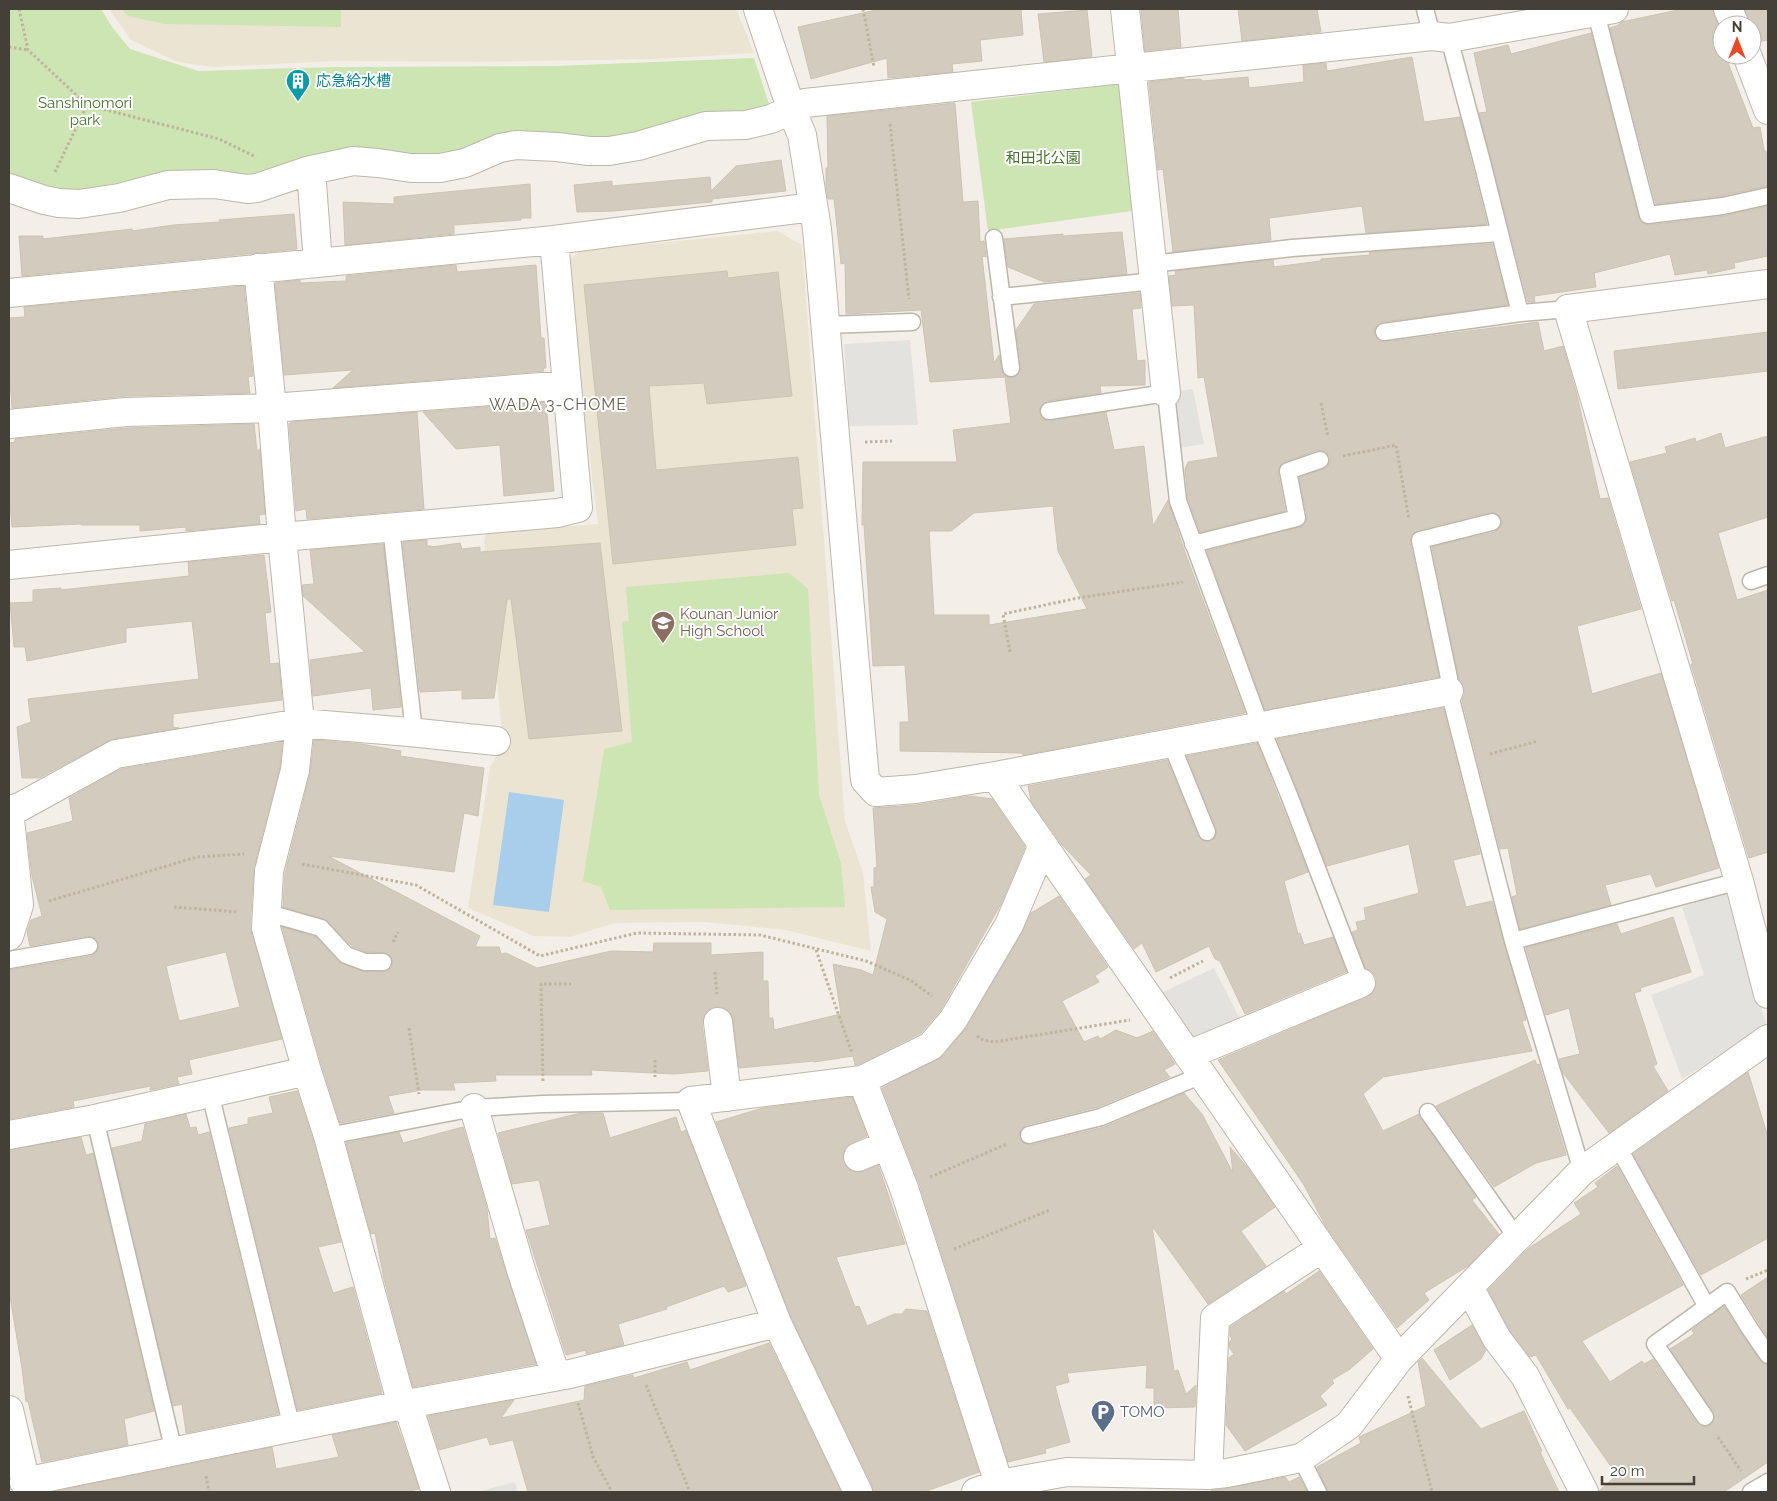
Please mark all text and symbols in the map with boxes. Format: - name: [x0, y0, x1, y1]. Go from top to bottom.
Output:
- north arrow: [1712, 15, 1762, 65]
- text: N: [1732, 19, 1742, 35]
- building icon: 応急給水槽: [285, 68, 311, 102]
- place label: 応急給水槽: [316, 72, 391, 90]
- park label: Sanshinomori park: [38, 94, 132, 129]
- park label: 和田北公園: [1005, 149, 1081, 167]
- district label: WADA 3-CHOME: [489, 395, 627, 414]
- place label: Kounan Junior High School: [680, 605, 779, 640]
- school or university icon: Kounan Junior High School: [650, 610, 676, 644]
- parking icon: TOMO: [1090, 1399, 1116, 1433]
- place label: TOMO: [1120, 1403, 1164, 1421]
- scale bar: [1602, 1454, 1694, 1486]
- text: 20 m: [1610, 1462, 1645, 1480]

